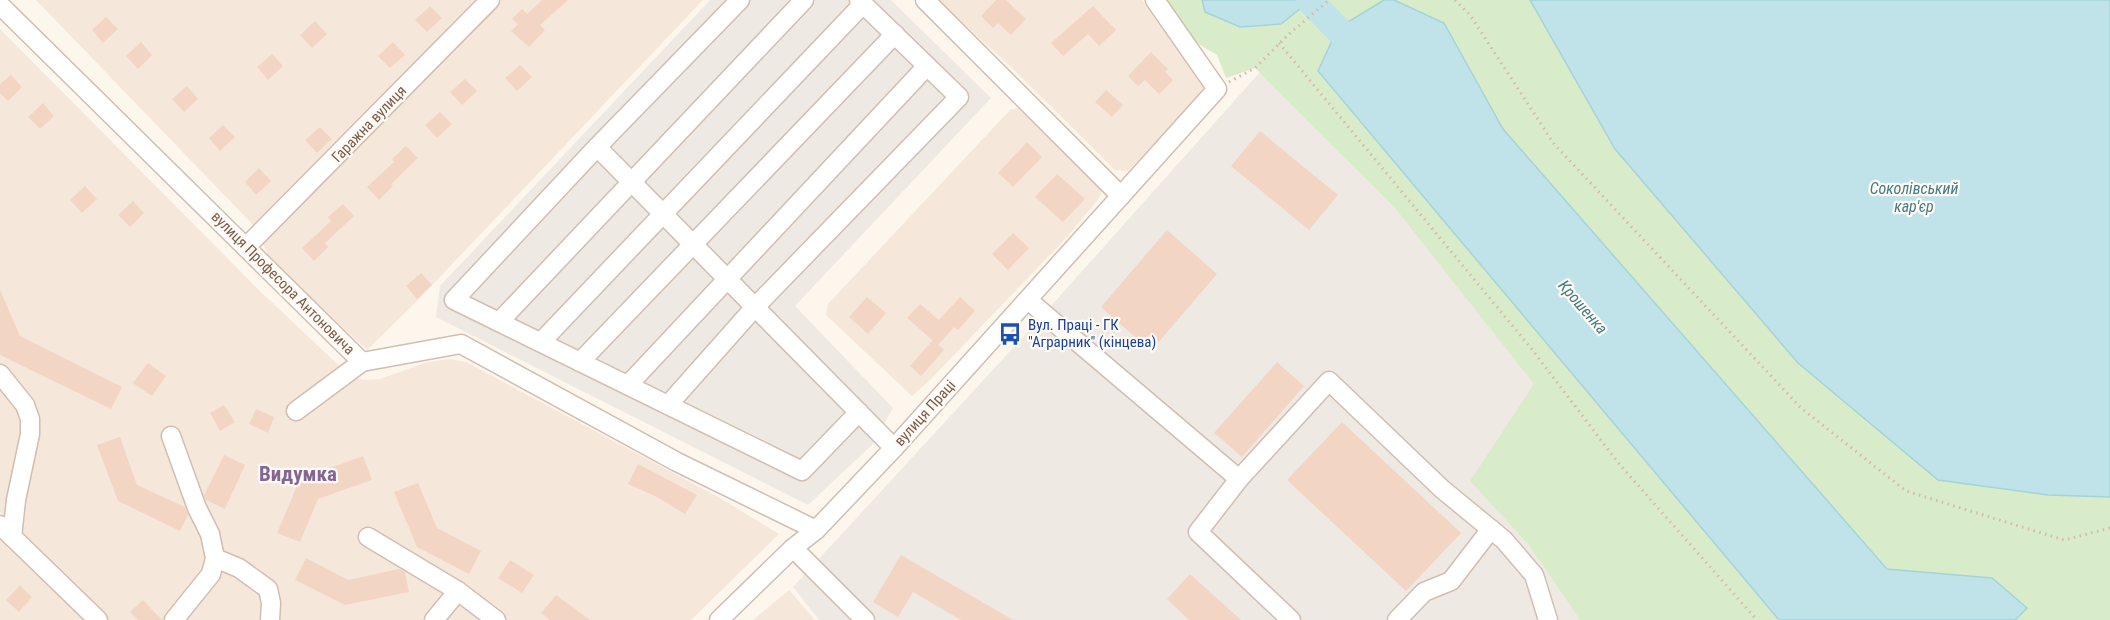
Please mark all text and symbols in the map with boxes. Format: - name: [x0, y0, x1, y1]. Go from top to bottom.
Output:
- street label: Гаражна вулиця: [328, 82, 410, 166]
- water label: Соколівський кар'єр: [1870, 179, 1958, 216]
- street label: вулиця Професора Антоновича: [208, 208, 358, 358]
- water label: Крошенка: [1555, 276, 1611, 338]
- place label: Вул. Праці - ГК "Аграрник" (кінцева): [1028, 316, 1156, 351]
- bus stop icon: Вул. Праці - ГК "Аграрник" (кінцева): [997, 321, 1023, 347]
- street label: вулиця Праці: [891, 376, 959, 450]
- district label: Видумка: [259, 462, 337, 486]

